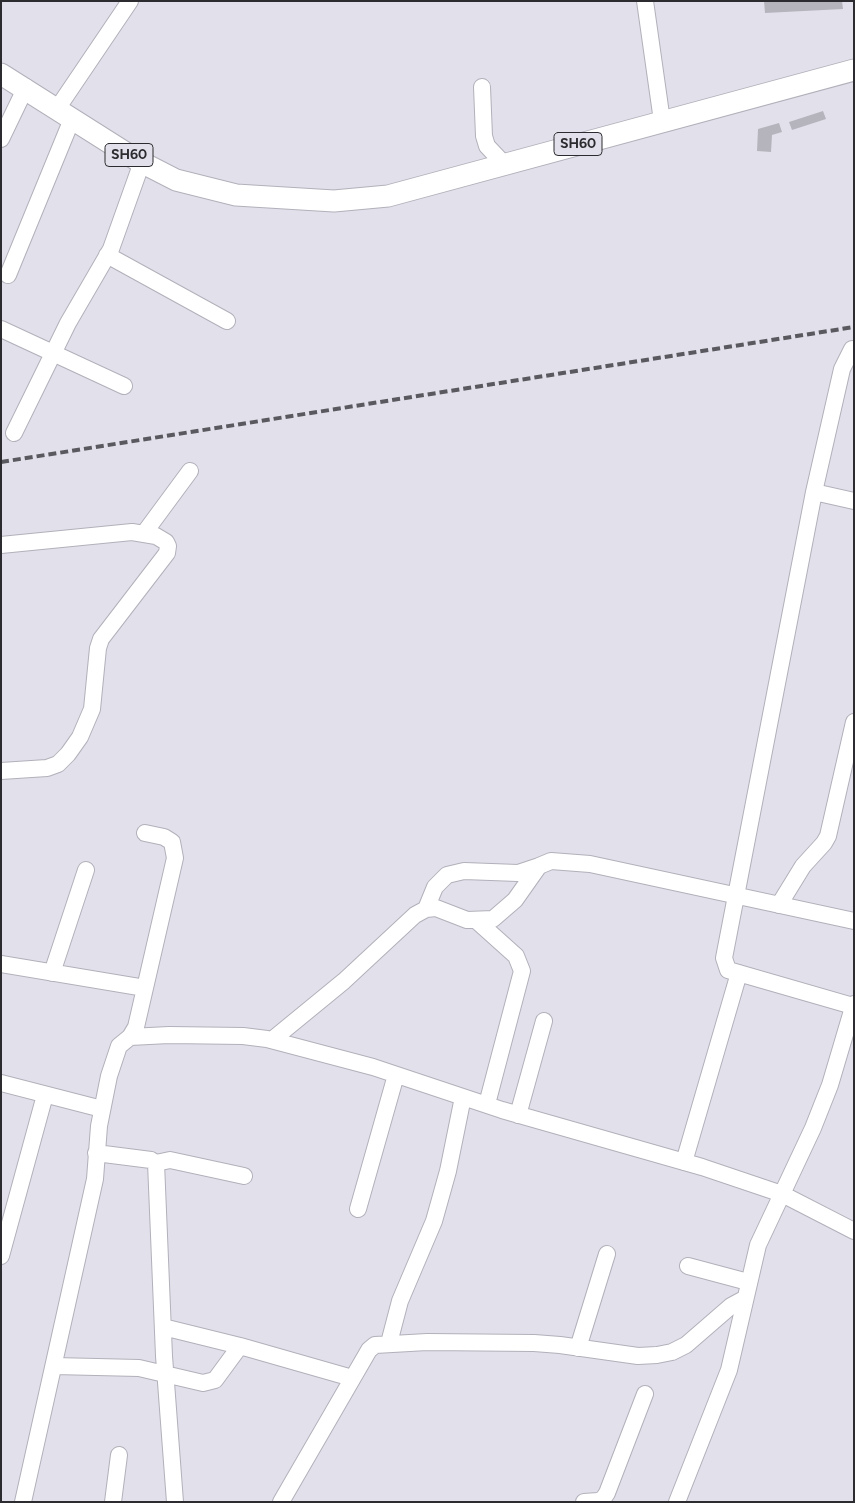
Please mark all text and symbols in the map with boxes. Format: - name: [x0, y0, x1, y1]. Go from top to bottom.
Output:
- road number: SH60: [554, 132, 602, 156]
- road number: SH60: [105, 144, 153, 166]

